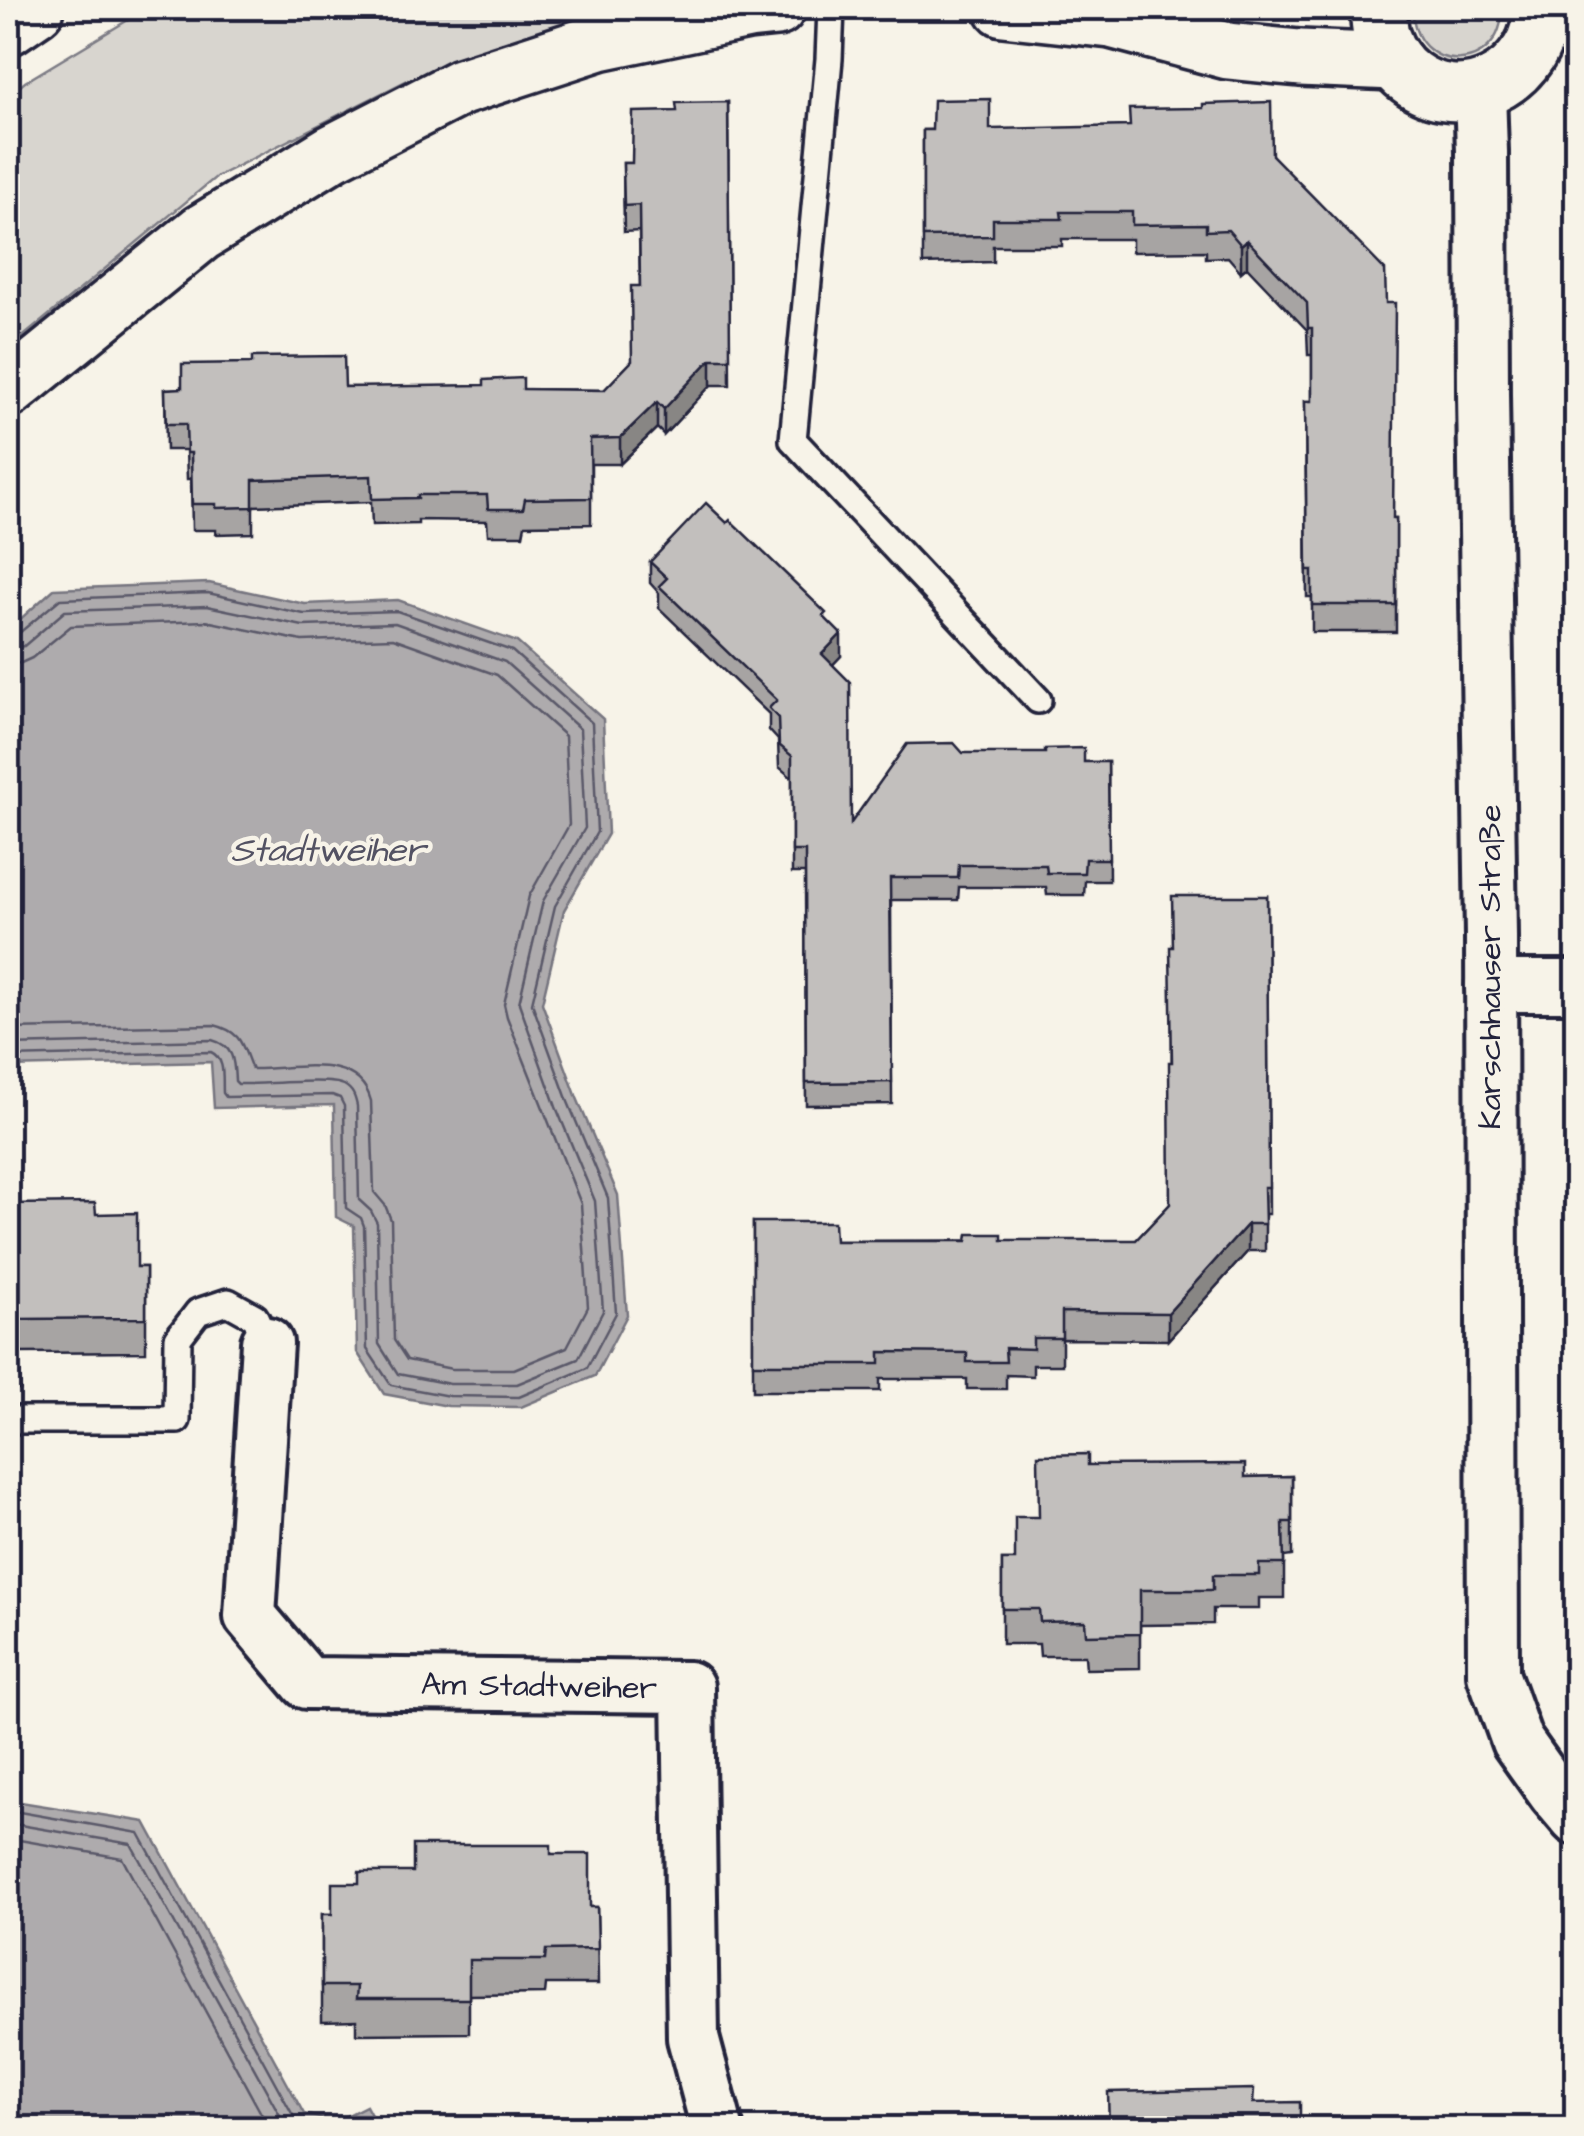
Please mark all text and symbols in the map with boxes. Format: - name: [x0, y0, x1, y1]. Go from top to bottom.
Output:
- street label: Karschhauser Straße: [1468, 804, 1513, 1130]
- water label: Stadtweiher: [231, 826, 429, 875]
- street label: Am Stadtweiher: [421, 1662, 658, 1711]

